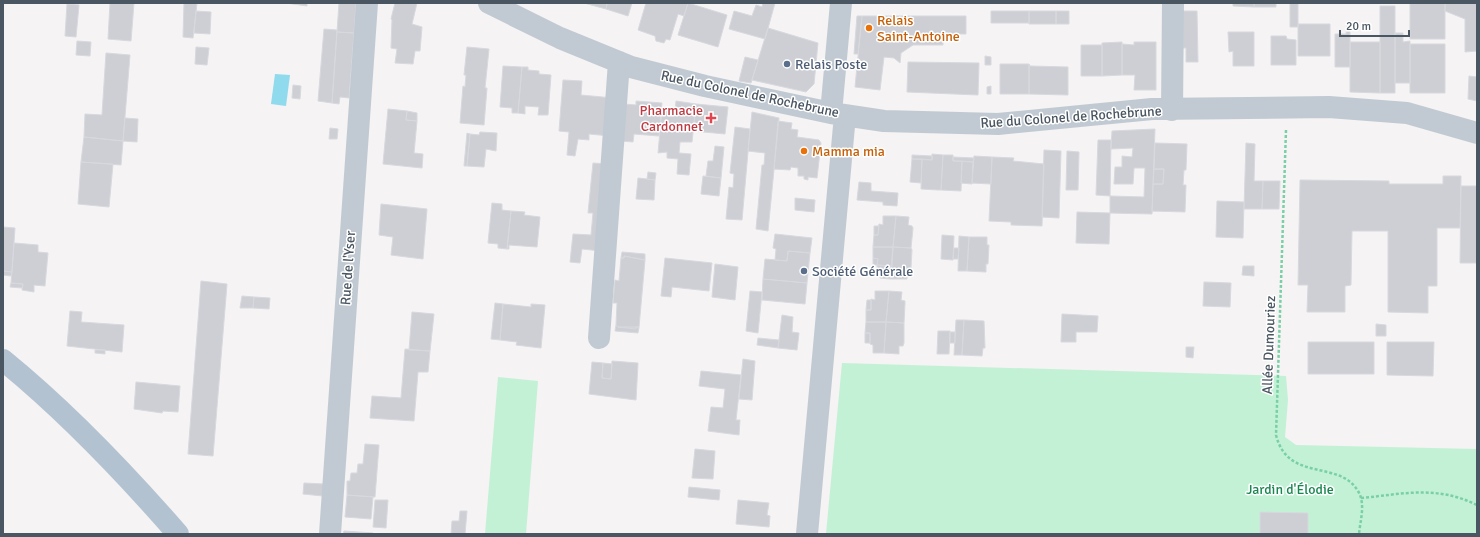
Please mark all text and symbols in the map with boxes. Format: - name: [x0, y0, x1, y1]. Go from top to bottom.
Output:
- place label: Relais Saint-Antoine: [877, 12, 960, 45]
- scale bar: [1340, 12, 1409, 38]
- text: 20 m: [1346, 19, 1371, 34]
- marker: Relais Saint-Antoine: [864, 23, 874, 33]
- place label: Relais Poste: [795, 56, 867, 73]
- marker: Relais Poste: [782, 59, 792, 69]
- street label: Rue du Colonel de Rochebrune: [659, 67, 841, 121]
- place label: Pharmacie Cardonnet: [639, 102, 703, 135]
- street label: Rue du Colonel de Rochebrune: [980, 102, 1162, 132]
- marker: Pharmacie Cardonnet: [706, 113, 716, 123]
- place label: Mamma mia: [812, 143, 885, 160]
- marker: Mamma mia: [799, 146, 809, 156]
- street label: Rue de l'Yser: [337, 229, 359, 306]
- place label: Société Générale: [812, 263, 913, 280]
- marker: Société Générale: [799, 266, 809, 276]
- street label: Allée Dumouriez: [1259, 295, 1279, 395]
- park label: Jardin d'Élodie: [1246, 481, 1334, 498]

